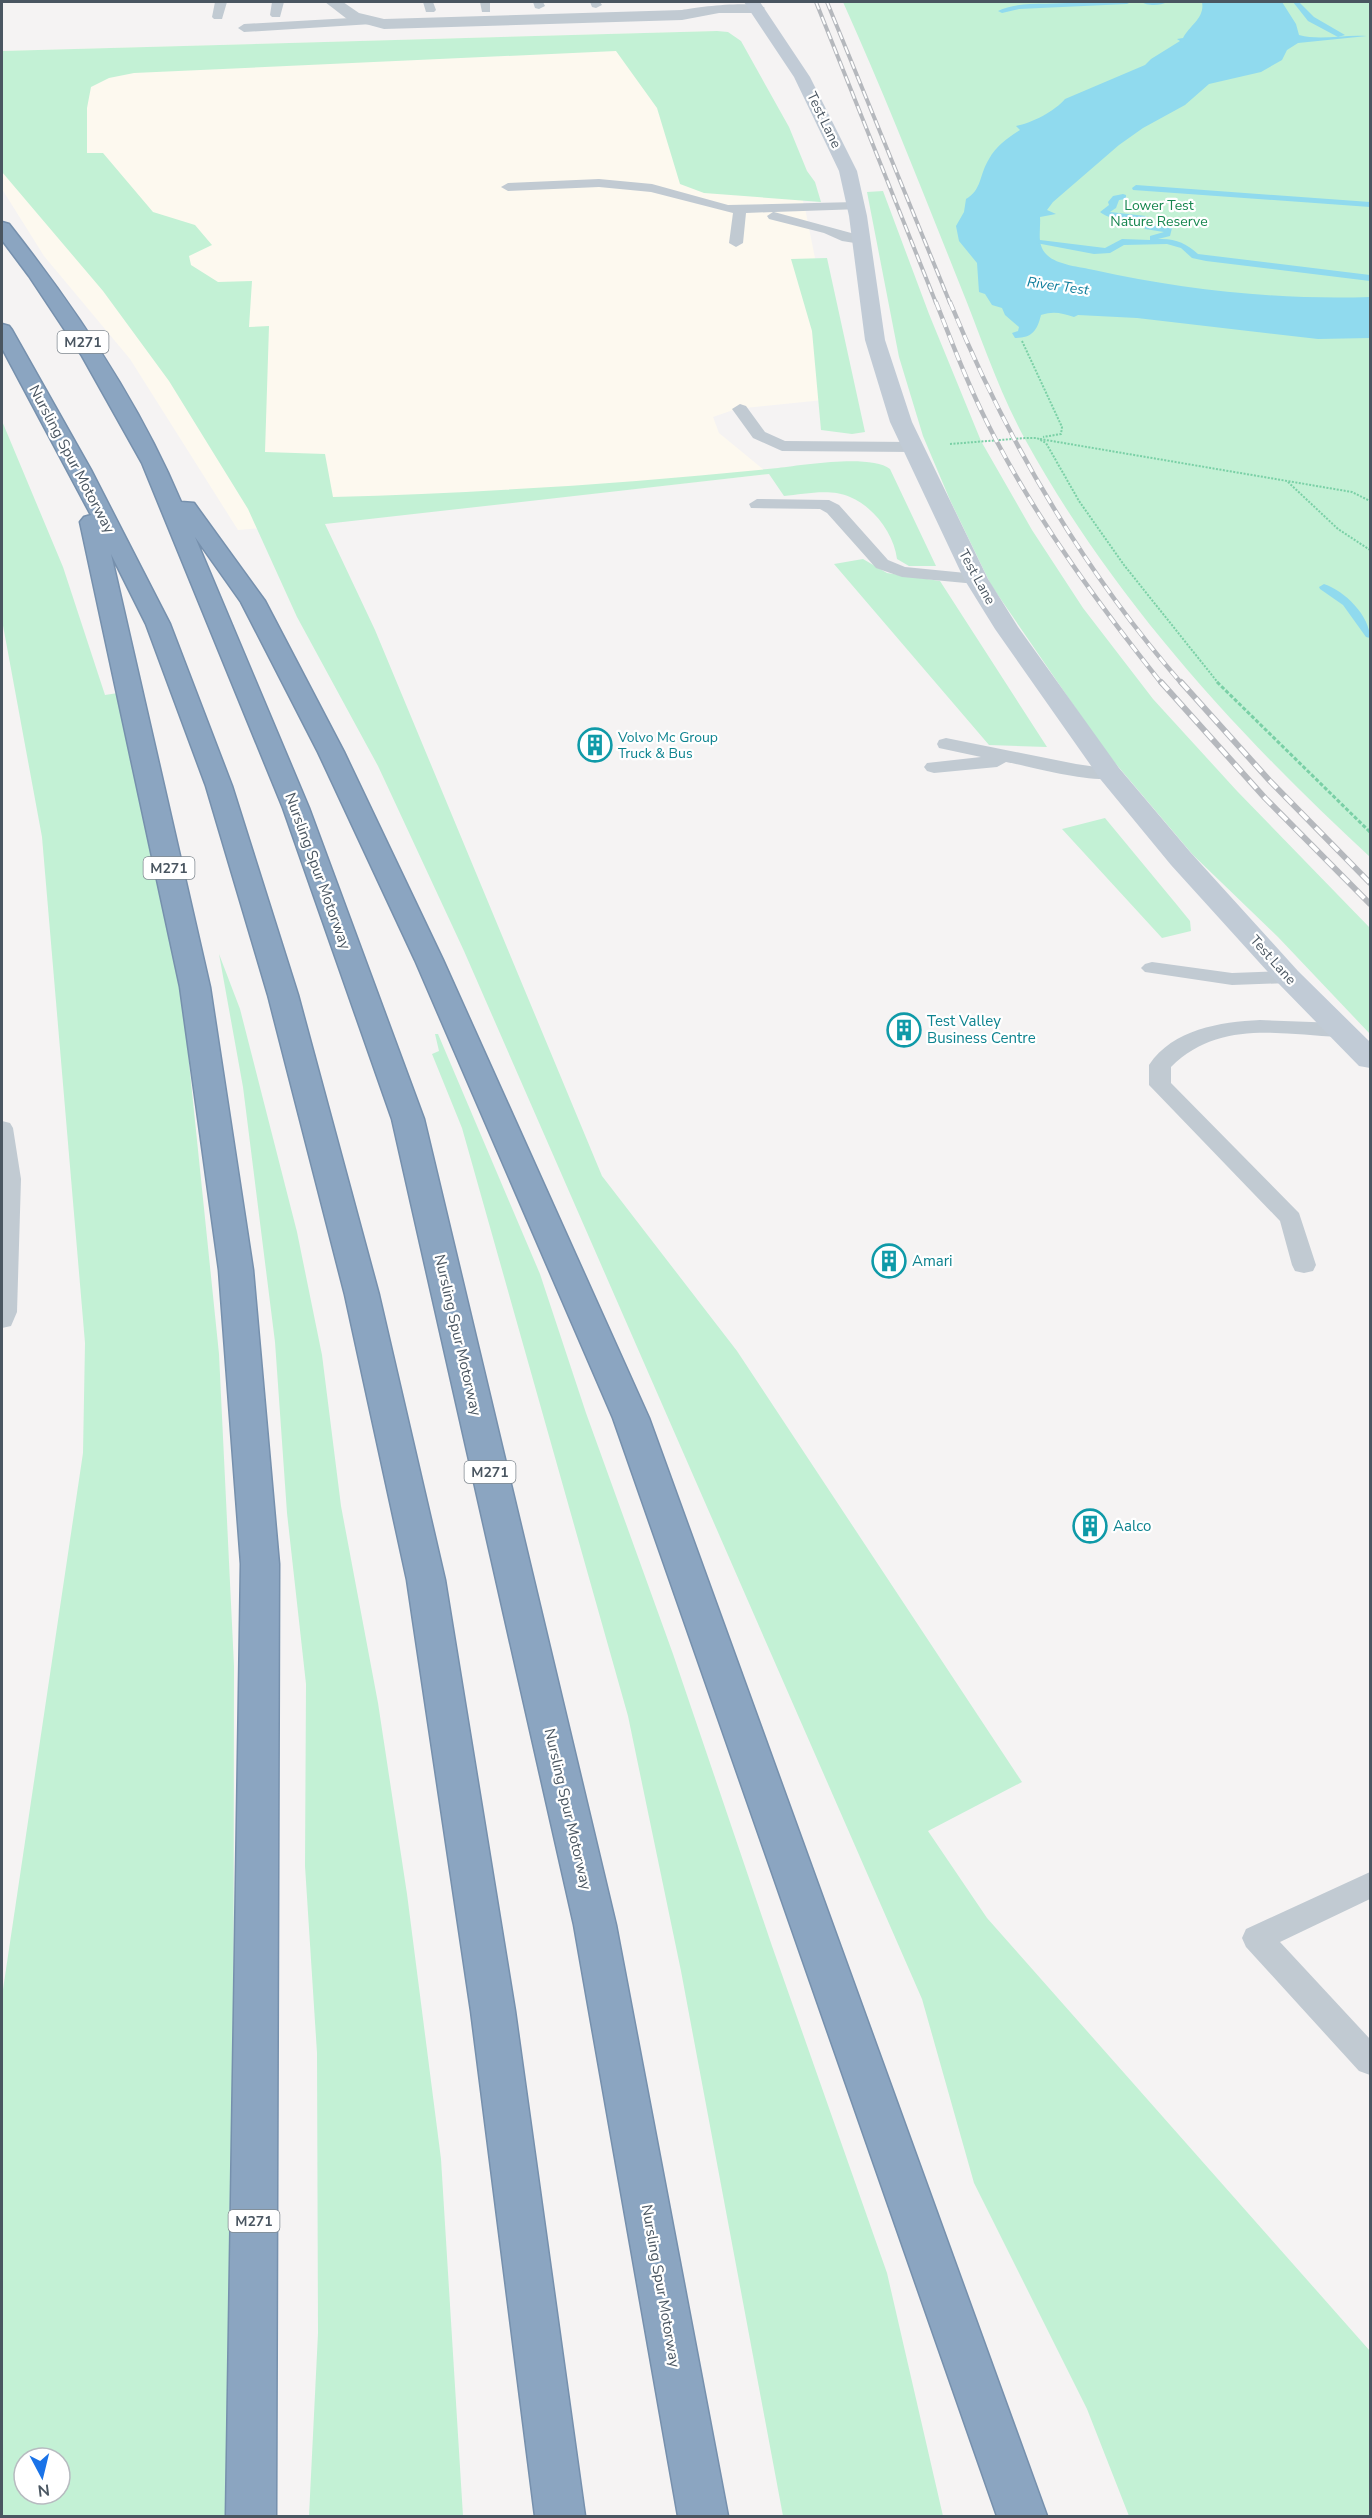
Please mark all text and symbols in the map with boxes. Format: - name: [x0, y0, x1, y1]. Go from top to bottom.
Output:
- street label: Test Lane: [802, 89, 846, 151]
- park label: Lower Test Nature Reserve: [1110, 196, 1208, 231]
- water label: River Test: [1026, 272, 1091, 300]
- road number: M271: [58, 331, 109, 353]
- street label: Nursling Spur Motorway: [24, 381, 120, 537]
- street label: Test Lane: [954, 546, 1000, 608]
- building icon: Volvo Mc Group Truck & Bus: [577, 727, 613, 763]
- place label: Volvo Mc Group Truck & Bus: [617, 728, 718, 763]
- street label: Nursling Spur Motorway: [280, 790, 356, 952]
- road number: M271: [144, 857, 195, 879]
- street label: Test Lane: [1246, 931, 1300, 989]
- place label: Test Valley Business Centre: [927, 1011, 1036, 1048]
- building icon: Test Valley Business Centre: [886, 1012, 922, 1048]
- building icon: Amari: [871, 1243, 907, 1279]
- place label: Amari: [912, 1251, 953, 1271]
- street label: Nursling Spur Motorway: [430, 1252, 486, 1418]
- road number: M271: [464, 1461, 516, 1483]
- building icon: Aalco: [1072, 1508, 1108, 1544]
- place label: Aalco: [1113, 1516, 1151, 1536]
- street label: Nursling Spur Motorway: [540, 1726, 596, 1892]
- street label: Nursling Spur Motorway: [637, 2203, 685, 2369]
- road number: M271: [228, 2210, 280, 2232]
- north arrow: [12, 2446, 72, 2506]
- text: N: [36, 2478, 51, 2502]

